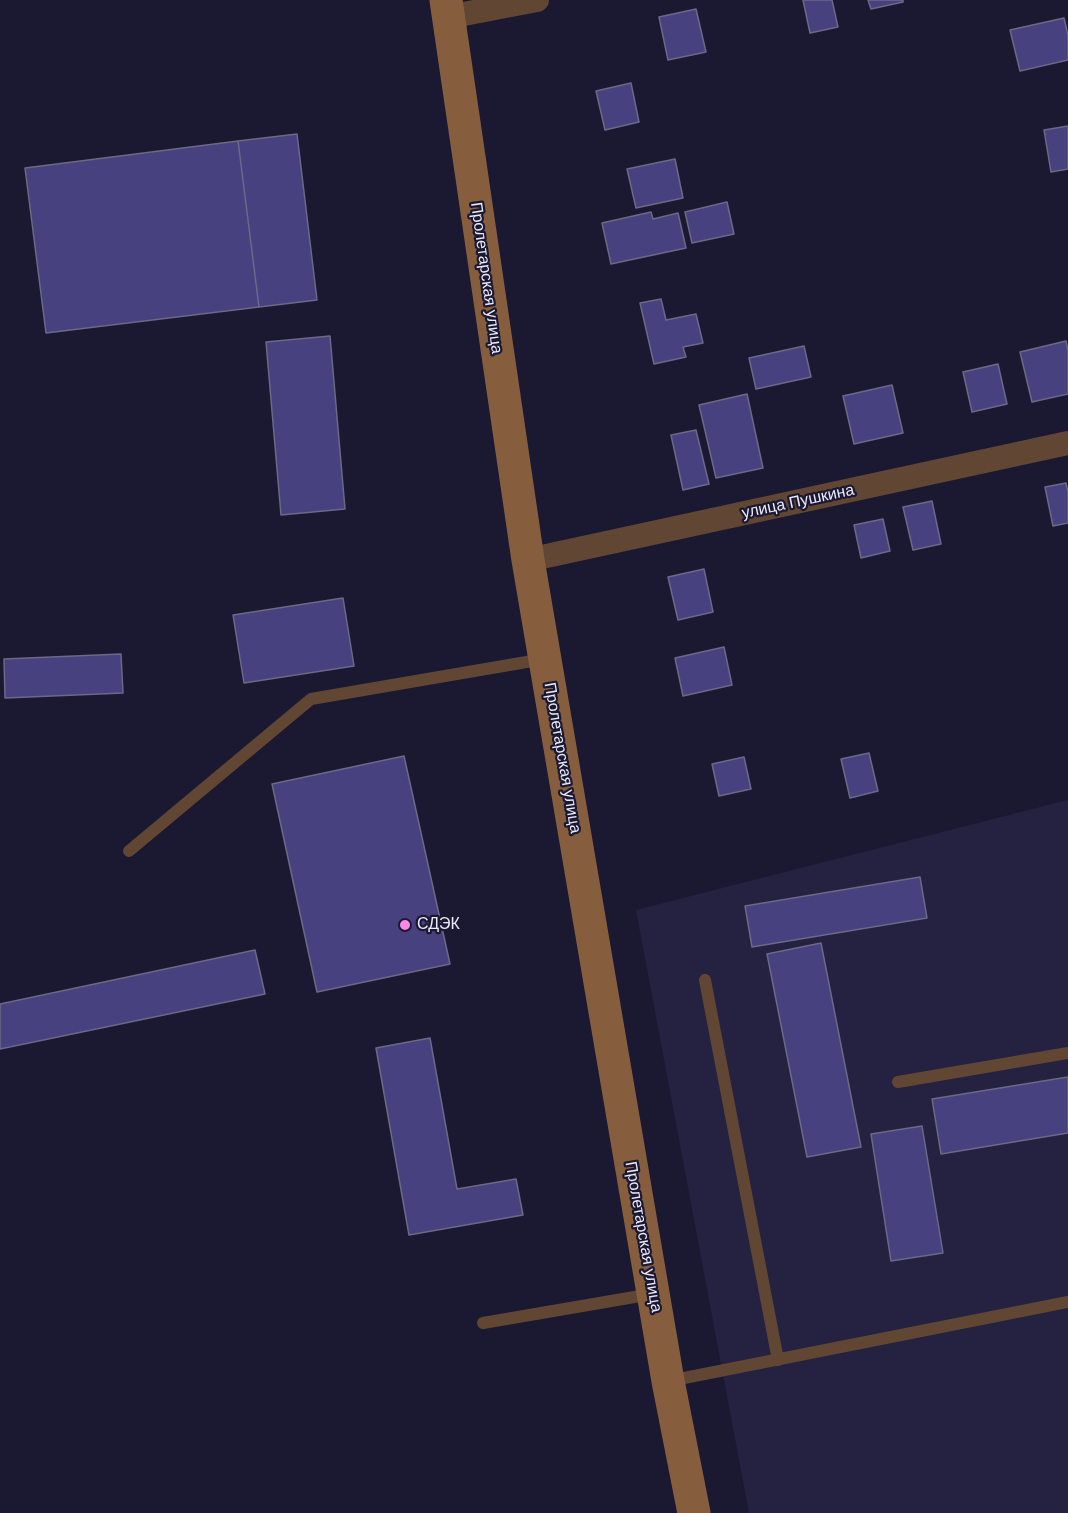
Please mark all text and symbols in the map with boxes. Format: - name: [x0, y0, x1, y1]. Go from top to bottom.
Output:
- street label: Пролетарская улица: [466, 201, 506, 355]
- street label: улица Пушкина: [740, 481, 856, 523]
- street label: Пролетарская улица: [539, 681, 585, 835]
- place label: СДЭК: [417, 915, 460, 935]
- marker: СДЭК: [398, 918, 412, 932]
- street label: Пролетарская улица: [620, 1160, 666, 1314]

